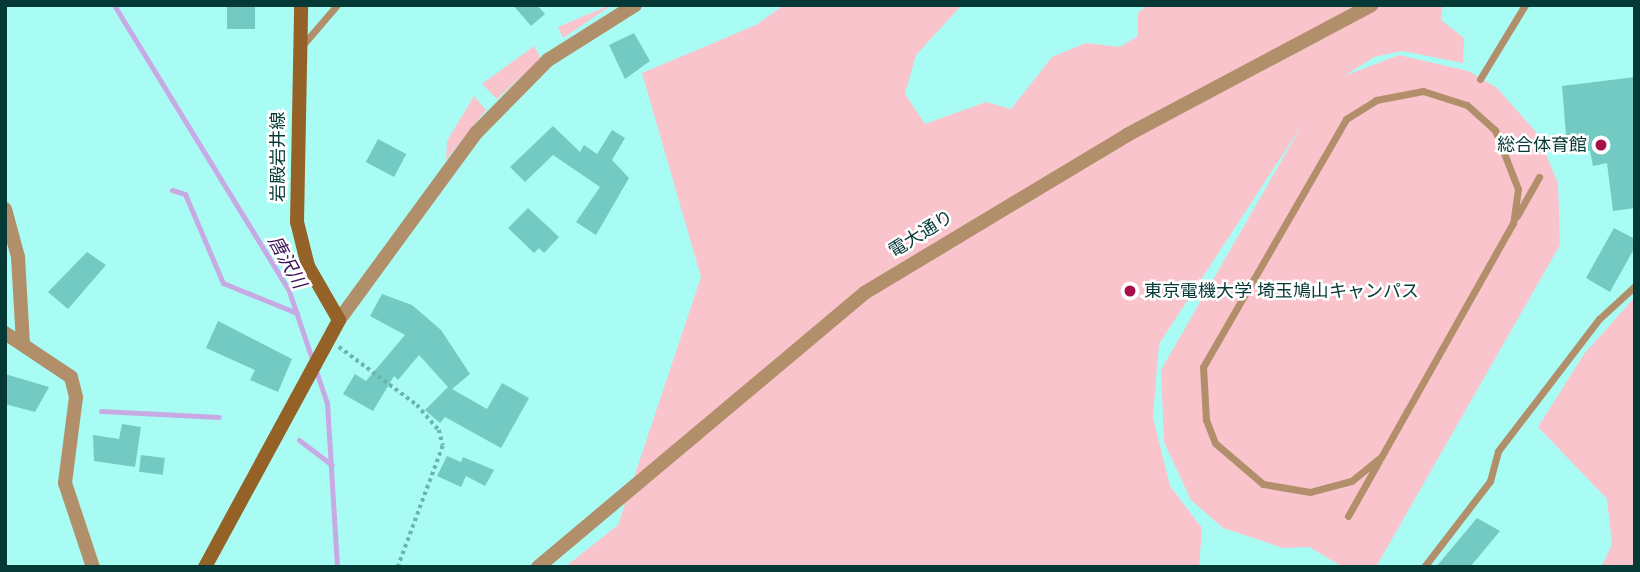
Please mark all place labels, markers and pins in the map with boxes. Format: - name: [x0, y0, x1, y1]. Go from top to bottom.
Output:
- place label: 総合体育館: [1497, 134, 1587, 156]
- marker: 総合体育館: [1593, 137, 1609, 153]
- place label: 東京電機大学 埼玉鳩山キャンパス: [1144, 280, 1419, 302]
- marker: 東京電機大学 埼玉鳩山キャンパス: [1122, 283, 1138, 299]

